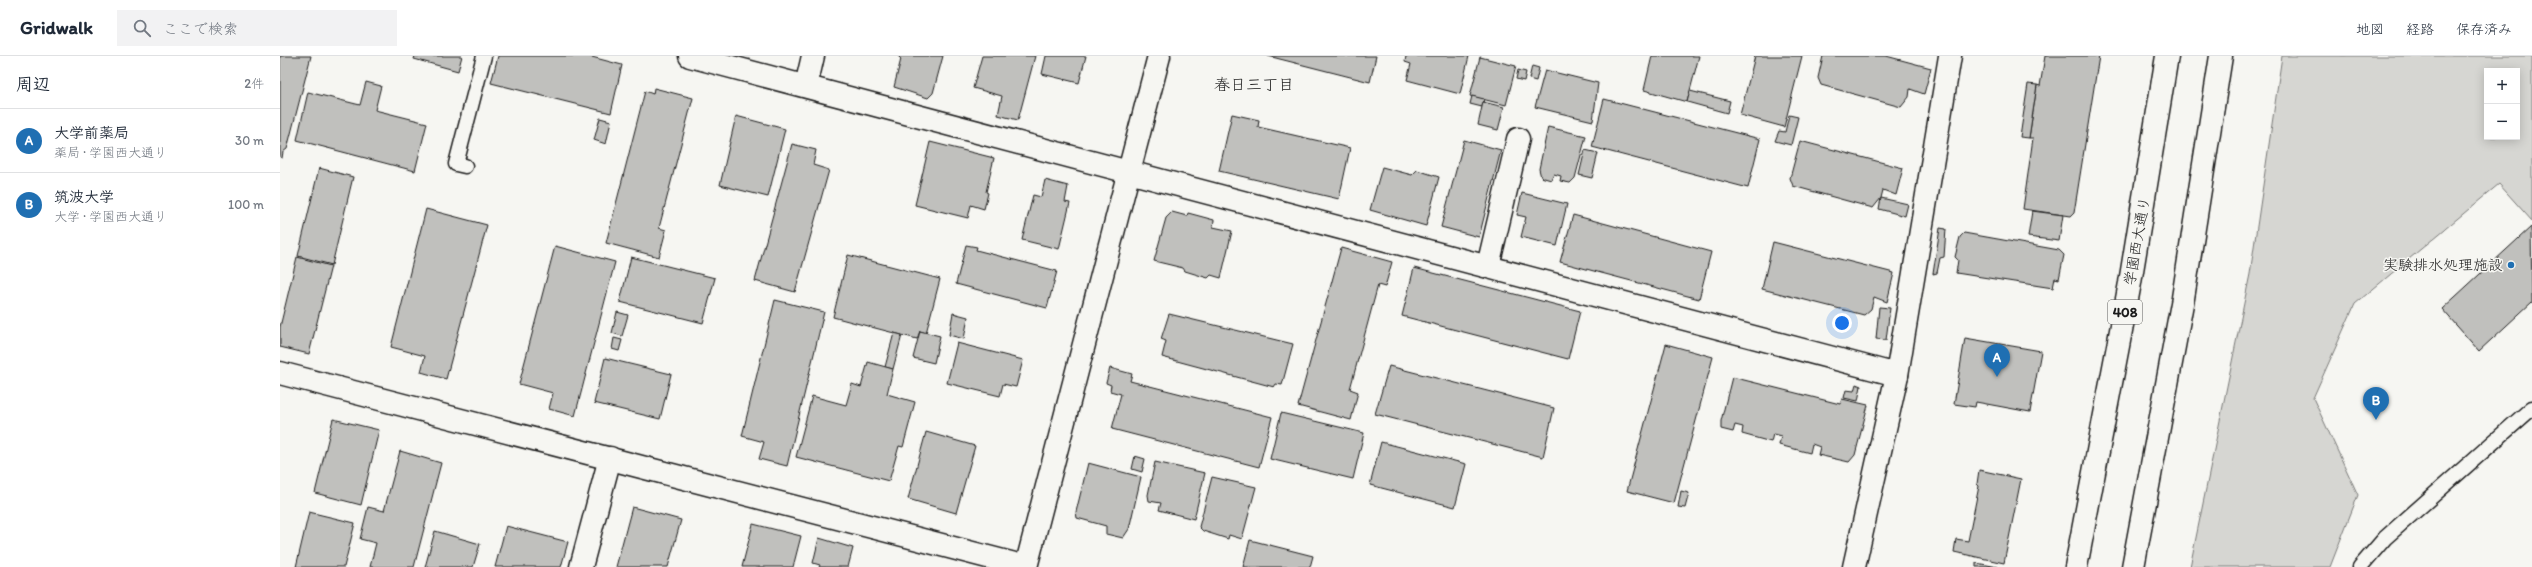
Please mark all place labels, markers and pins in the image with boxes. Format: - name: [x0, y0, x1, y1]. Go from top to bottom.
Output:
- place label: 実験排水処理施設: [2383, 256, 2503, 274]
- marker: 実験排水処理施設: [2506, 260, 2516, 270]
- pin: A: [1984, 344, 2010, 377]
- pin: B: [2363, 387, 2389, 420]

